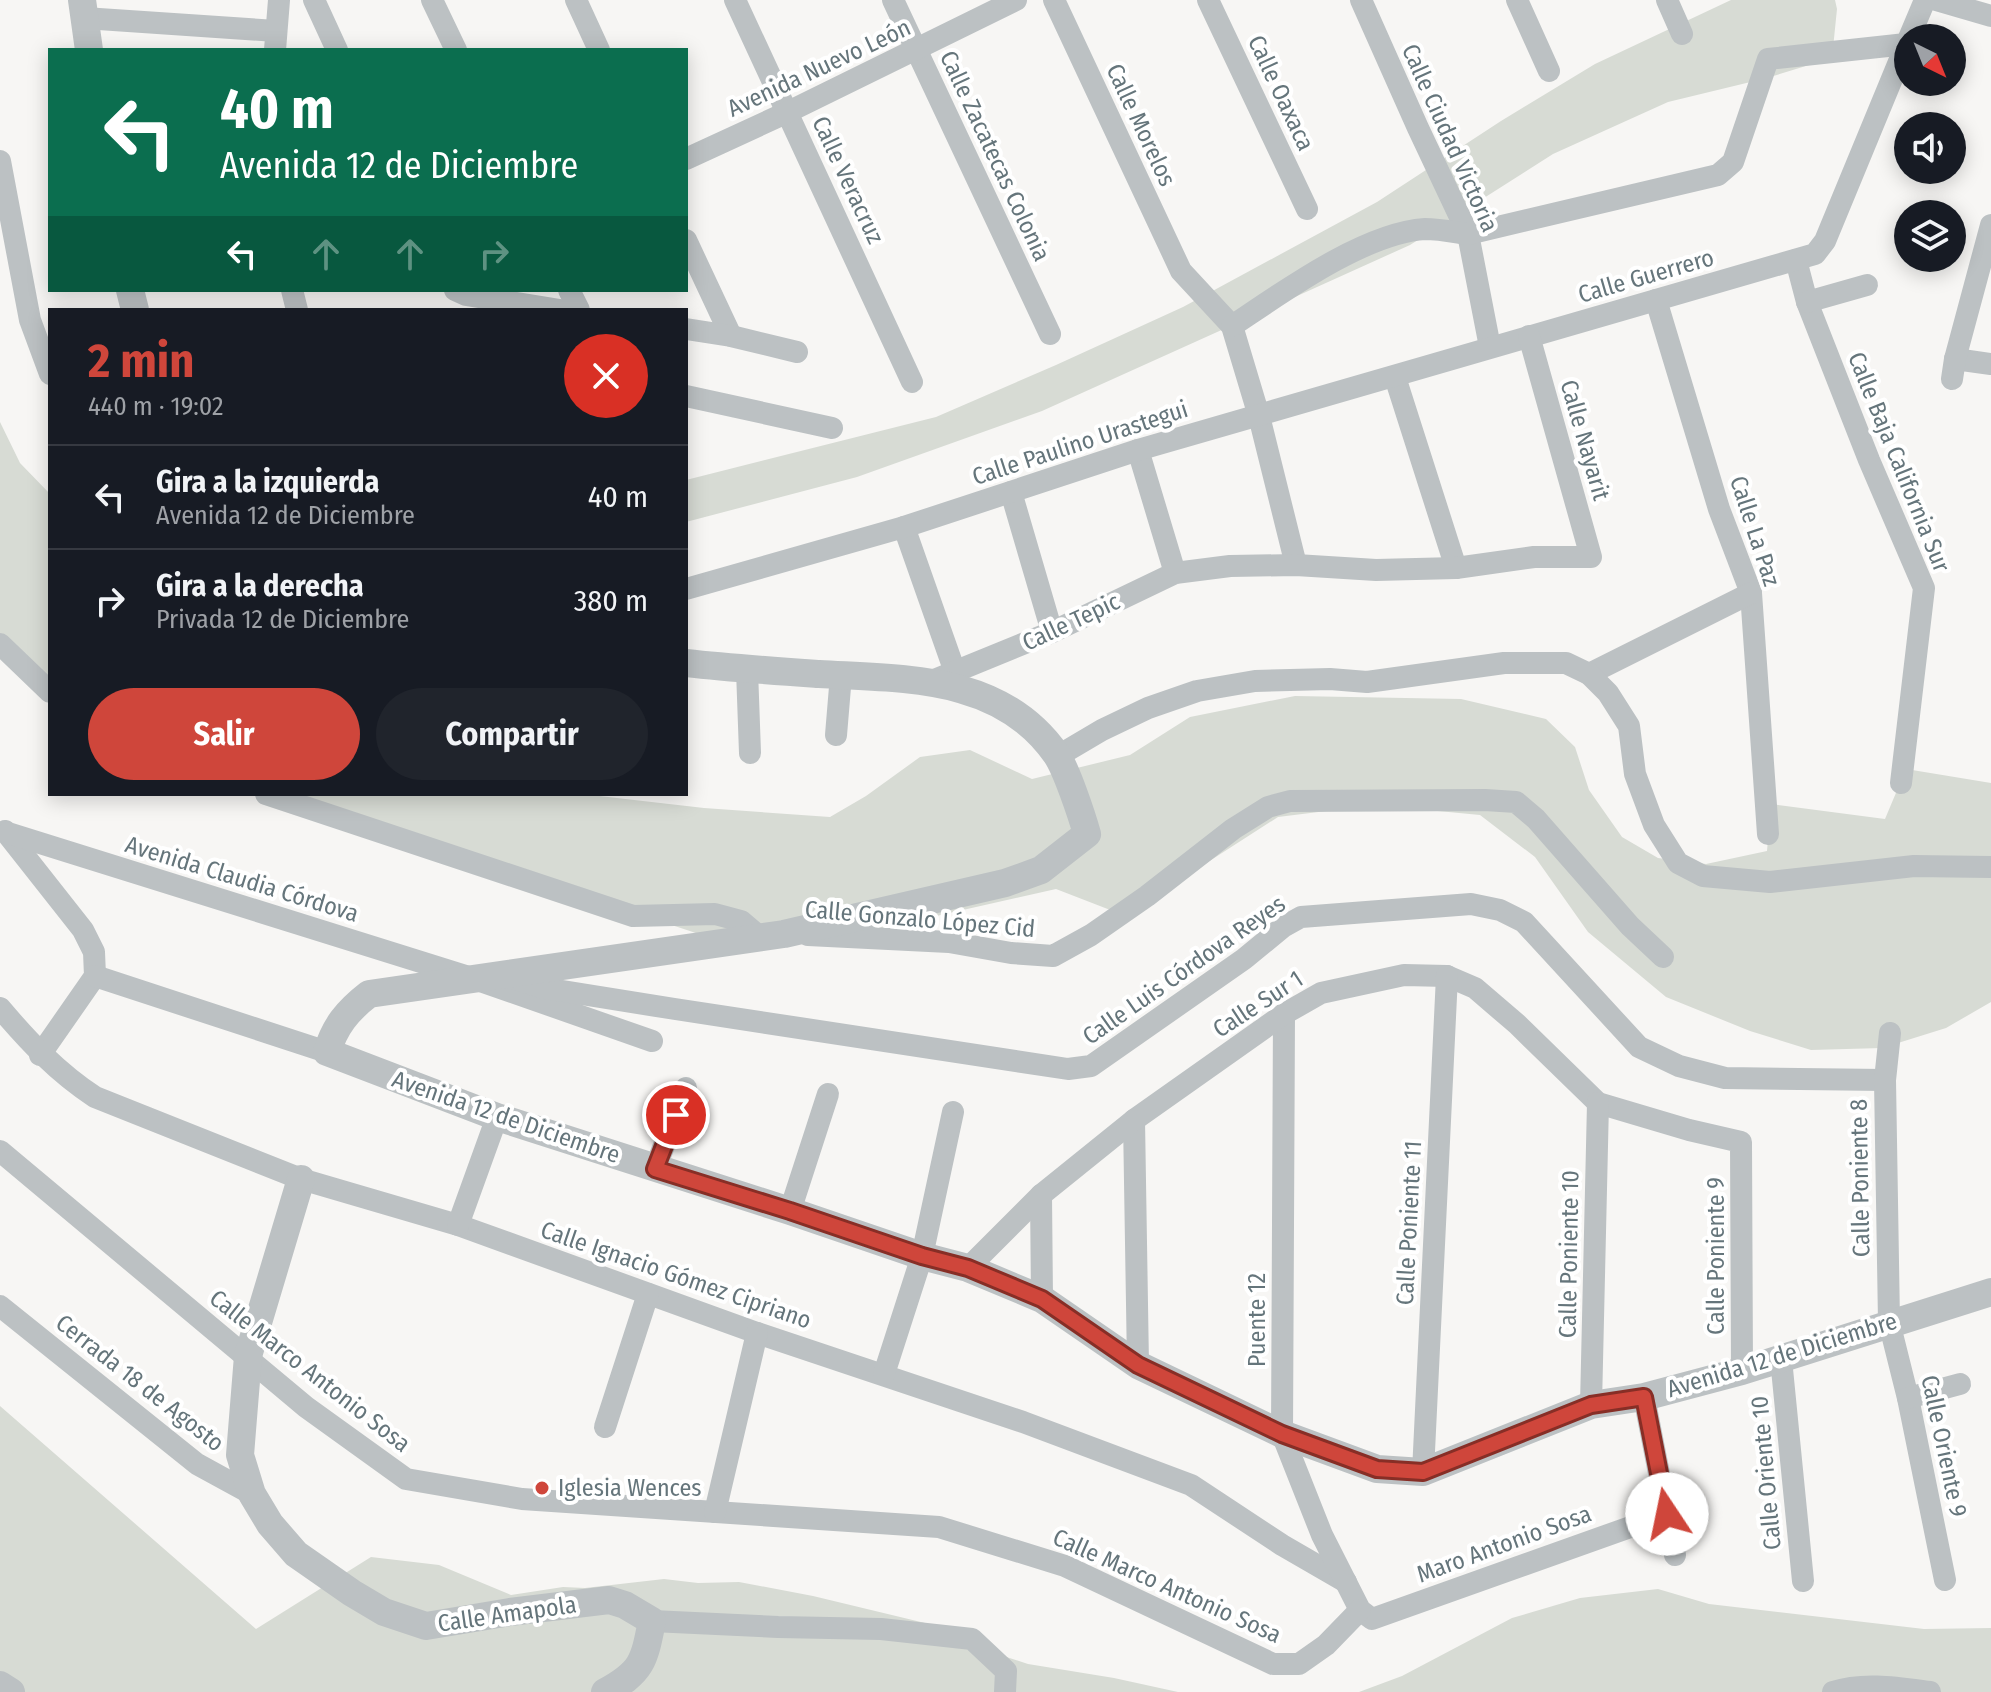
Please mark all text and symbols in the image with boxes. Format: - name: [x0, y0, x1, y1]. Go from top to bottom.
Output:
- street label: Avenida Nuevo León: [723, 13, 915, 123]
- north arrow: [1894, 24, 1966, 96]
- map controls: [1894, 24, 1966, 272]
- street label: Calle Oaxaca: [1242, 31, 1320, 155]
- street label: Calle Ciudad Victoria: [1396, 40, 1504, 236]
- street label: Calle Zacatecas Colonia: [934, 47, 1056, 265]
- street label: Calle Morelos: [1100, 59, 1182, 191]
- text: 40 m: [220, 76, 334, 143]
- icon: left: [88, 80, 192, 184]
- street label: Calle Veracruz: [806, 112, 890, 248]
- button: sound: [1894, 112, 1966, 184]
- text: Avenida 12 de Diciembre: [220, 144, 578, 188]
- button: layers: [1894, 200, 1966, 272]
- icon: left: [220, 232, 264, 276]
- icon: ahead: [304, 232, 348, 276]
- icon: ahead: [388, 232, 432, 276]
- icon: right: [472, 232, 516, 276]
- street label: Calle Guerrero: [1575, 243, 1717, 309]
- text: 2 min: [88, 332, 194, 390]
- button: close: [564, 334, 648, 418]
- street label: Calle Baja California Sur: [1842, 348, 1956, 577]
- street label: Calle Nayarit: [1554, 377, 1616, 504]
- text: 440 m · 19:02: [88, 391, 224, 422]
- street label: Calle Paulino Urastegui: [969, 395, 1191, 491]
- text: Gira a la izquierda: [156, 464, 379, 500]
- street label: Calle La Paz: [1724, 472, 1786, 590]
- icon: left: [88, 475, 132, 519]
- text: 40 m: [588, 479, 648, 515]
- text: Avenida 12 de Diciembre: [156, 500, 415, 531]
- text: Gira a la derecha: [156, 568, 364, 604]
- icon: right: [88, 579, 132, 623]
- text: 380 m: [574, 583, 648, 619]
- street label: Calle Tepic: [1018, 587, 1124, 657]
- text: Privada 12 de Diciembre: [156, 604, 409, 635]
- button: Salir: [88, 688, 360, 780]
- button: Compartir: [376, 688, 648, 780]
- street label: Avenida Claudia Córdova: [122, 830, 362, 928]
- street label: Calle Luis Córdova Reyes: [1077, 890, 1291, 1050]
- street label: Calle Gonzalo López Cid: [804, 895, 1036, 943]
- street label: Calle Sur 1: [1208, 965, 1308, 1043]
- street label: Avenida 12 de Diciembre: [388, 1065, 624, 1169]
- pin: [642, 1081, 710, 1149]
- icon: arrive: [654, 1093, 698, 1137]
- street label: Calle Poniente 8: [1845, 1099, 1875, 1257]
- street label: Calle Poniente 11: [1391, 1140, 1427, 1306]
- street label: Calle Poniente 10: [1554, 1170, 1584, 1338]
- street label: Calle Poniente 9: [1702, 1177, 1730, 1335]
- street label: Calle Ignacio Gómez Cipriano: [537, 1216, 815, 1334]
- street label: Puente 12: [1243, 1273, 1271, 1367]
- street label: Calle Marco Antonio Sosa: [204, 1284, 416, 1458]
- street label: Avenida 12 de Diciembre: [1664, 1307, 1900, 1403]
- street label: Cerrada 18 de Agosto: [50, 1309, 230, 1457]
- street label: Calle Oriente 9: [1915, 1373, 1973, 1519]
- street label: Calle Oriente 10: [1745, 1395, 1787, 1551]
- position arrow: [1625, 1472, 1709, 1556]
- place label: Iglesia Wences: [558, 1474, 702, 1502]
- marker: Iglesia Wences: [533, 1479, 551, 1497]
- street label: Maro Antonio Sosa: [1413, 1499, 1595, 1589]
- street label: Calle Marco Antonio Sosa: [1049, 1523, 1285, 1649]
- street label: Calle Amapola: [436, 1590, 578, 1638]

